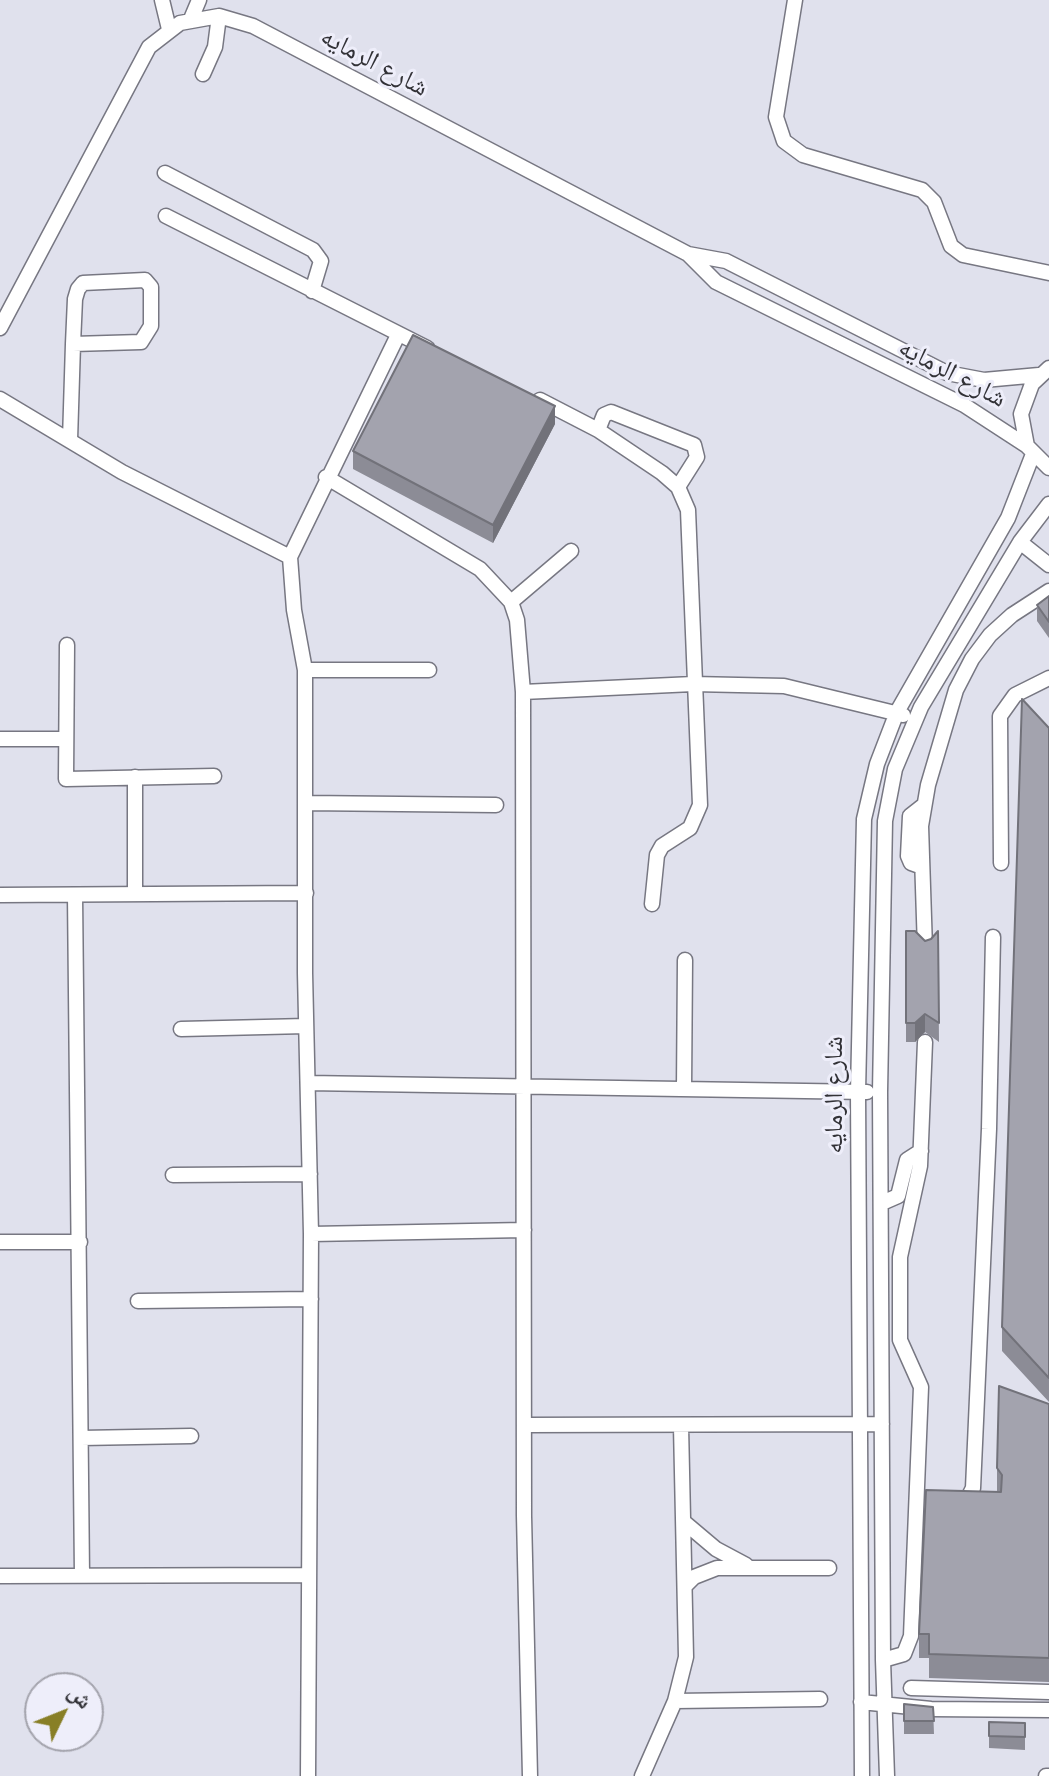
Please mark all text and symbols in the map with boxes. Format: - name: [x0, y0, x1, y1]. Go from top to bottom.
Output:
- street label: شارع الرمايه: [315, 22, 433, 104]
- street label: شارع الرمايه: [893, 333, 1011, 415]
- street label: شارع الرمايه: [819, 1036, 851, 1154]
- north arrow: [24, 1672, 104, 1752]
- text: ش: [63, 1680, 98, 1714]

